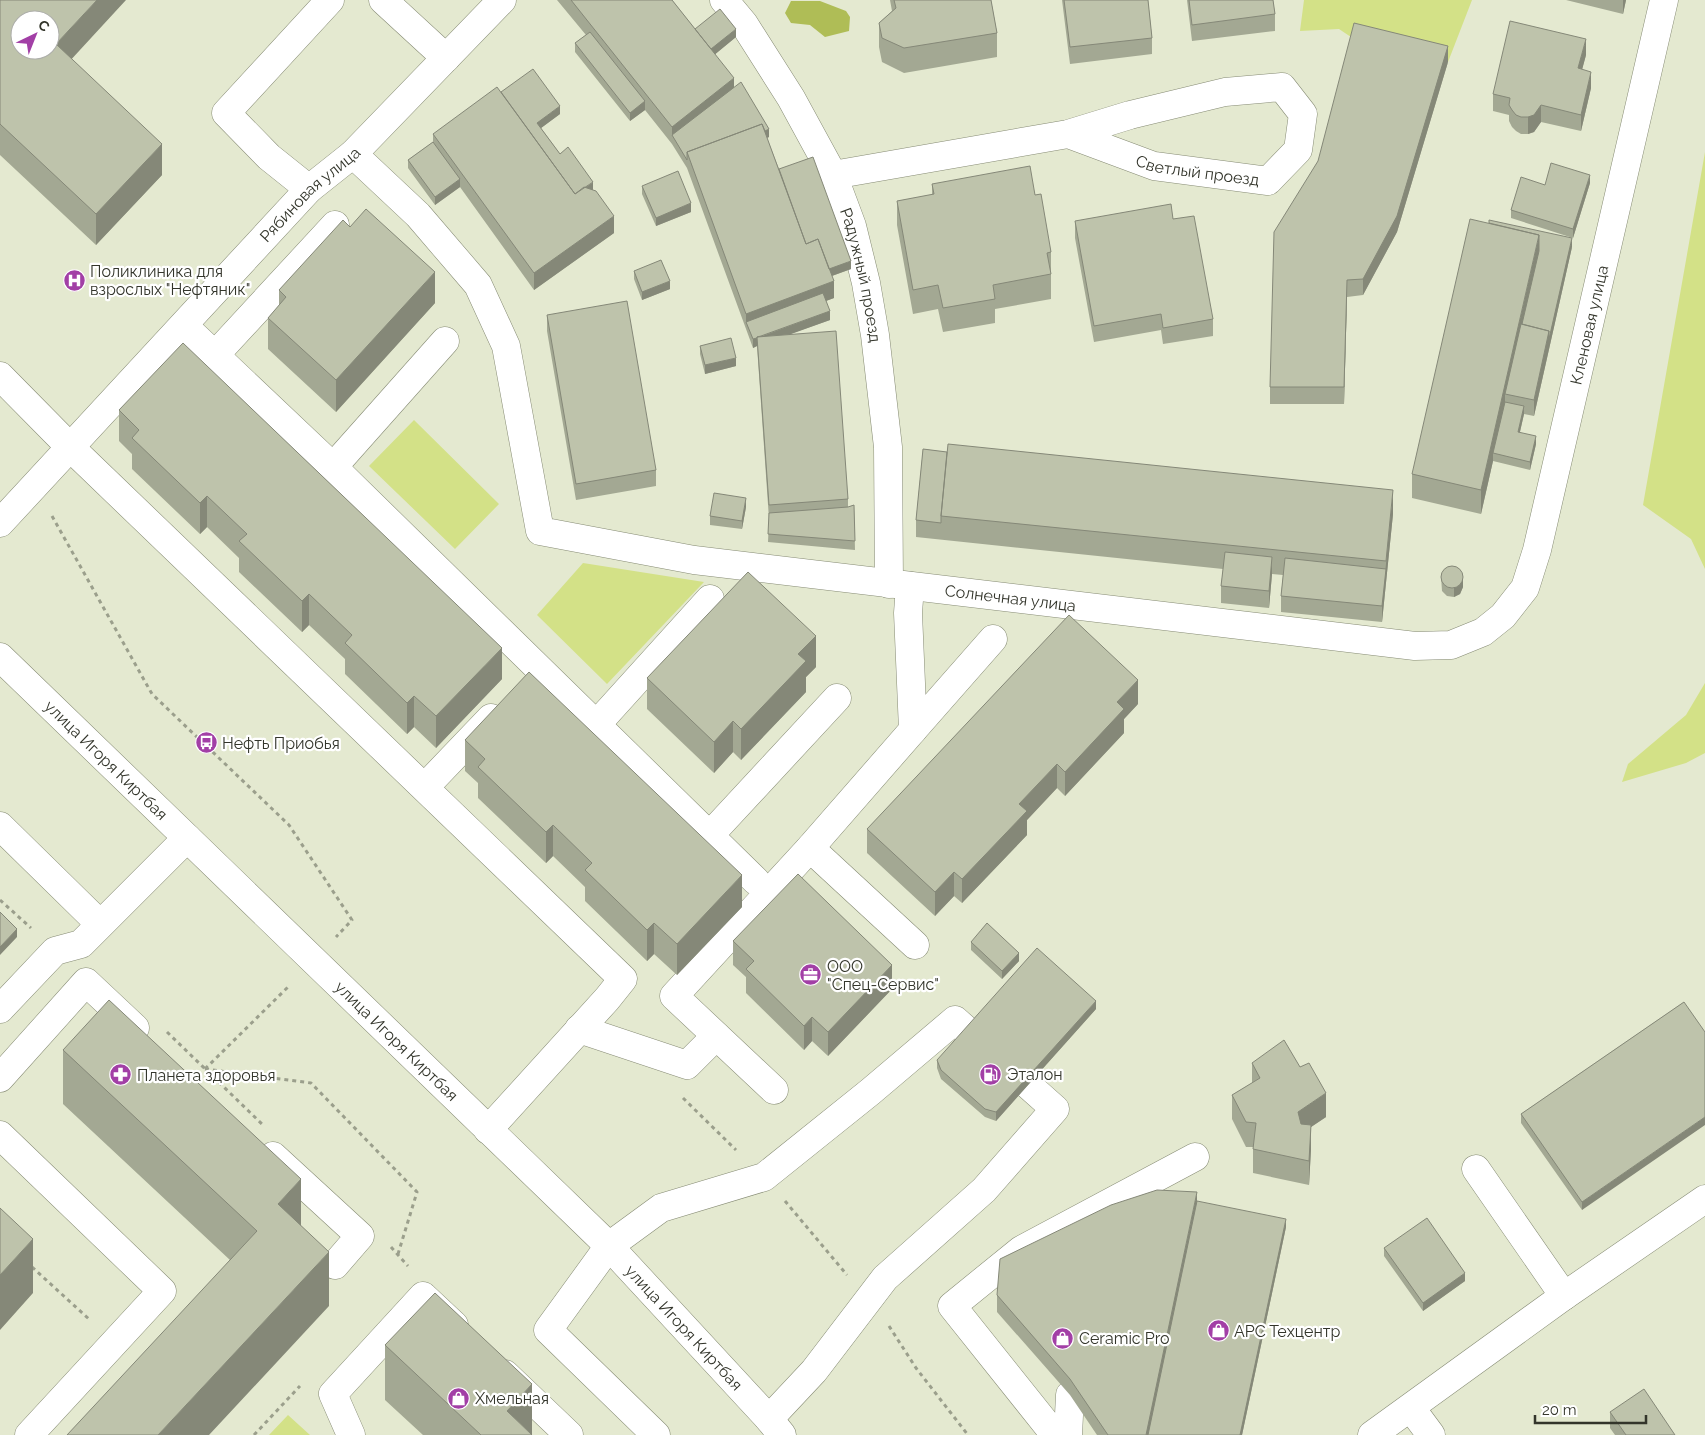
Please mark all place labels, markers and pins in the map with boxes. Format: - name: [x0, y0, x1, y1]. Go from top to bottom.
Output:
- place label: Поликлиника для взрослых "Нефтяник": [90, 262, 250, 299]
- hospital icon: Поликлиника для взрослых "Нефтяник": [62, 268, 86, 292]
- bus stop icon: Нефть Приобья: [194, 731, 218, 755]
- place label: Нефть Приобья: [222, 734, 340, 753]
- place label: ООО "Спец-Сервис": [827, 957, 939, 994]
- office icon: ООО "Спец-Сервис": [799, 963, 823, 987]
- fuel station icon: Эталон: [979, 1062, 1003, 1086]
- pharmacy icon: Планета здоровья: [109, 1063, 133, 1087]
- place label: Эталон: [1007, 1065, 1063, 1084]
- place label: Планета здоровья: [137, 1066, 276, 1085]
- shop icon: АРС Техцентр: [1206, 1319, 1230, 1343]
- place label: АРС Техцентр: [1234, 1322, 1340, 1341]
- shop icon: Ceramic Pro: [1051, 1326, 1075, 1350]
- place label: Ceramic Pro: [1079, 1329, 1170, 1348]
- shop icon: Хмельная: [447, 1386, 471, 1410]
- place label: Хмельная: [475, 1389, 549, 1408]

